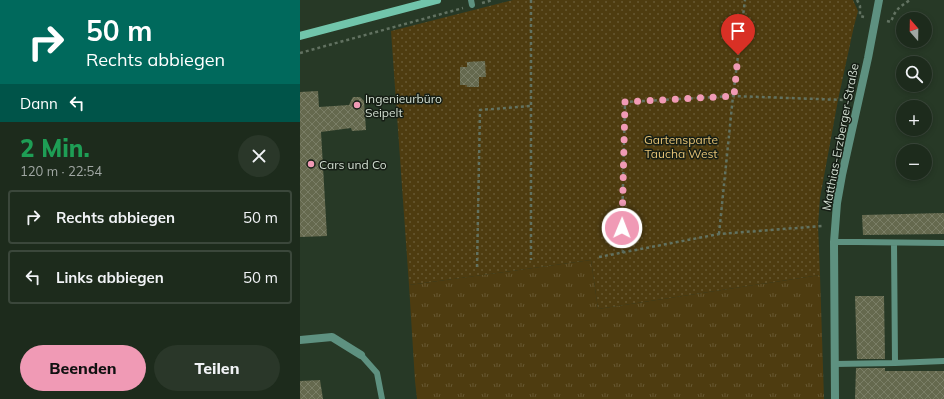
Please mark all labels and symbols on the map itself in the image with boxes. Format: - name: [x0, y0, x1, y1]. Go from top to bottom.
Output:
- north arrow: [896, 12, 932, 48]
- pin: [721, 14, 755, 55]
- street label: Matthias-Erzberger-Straße: [818, 62, 862, 212]
- place label: Ingenieurbüro Seipelt: [365, 91, 442, 120]
- marker: Ingenieurbüro Seipelt: [352, 100, 362, 110]
- park label: Gartensparte Taucha West: [644, 132, 718, 161]
- place label: Cars und Co: [319, 157, 387, 172]
- marker: Cars und Co: [306, 159, 316, 169]
- position arrow: [601, 207, 643, 249]

